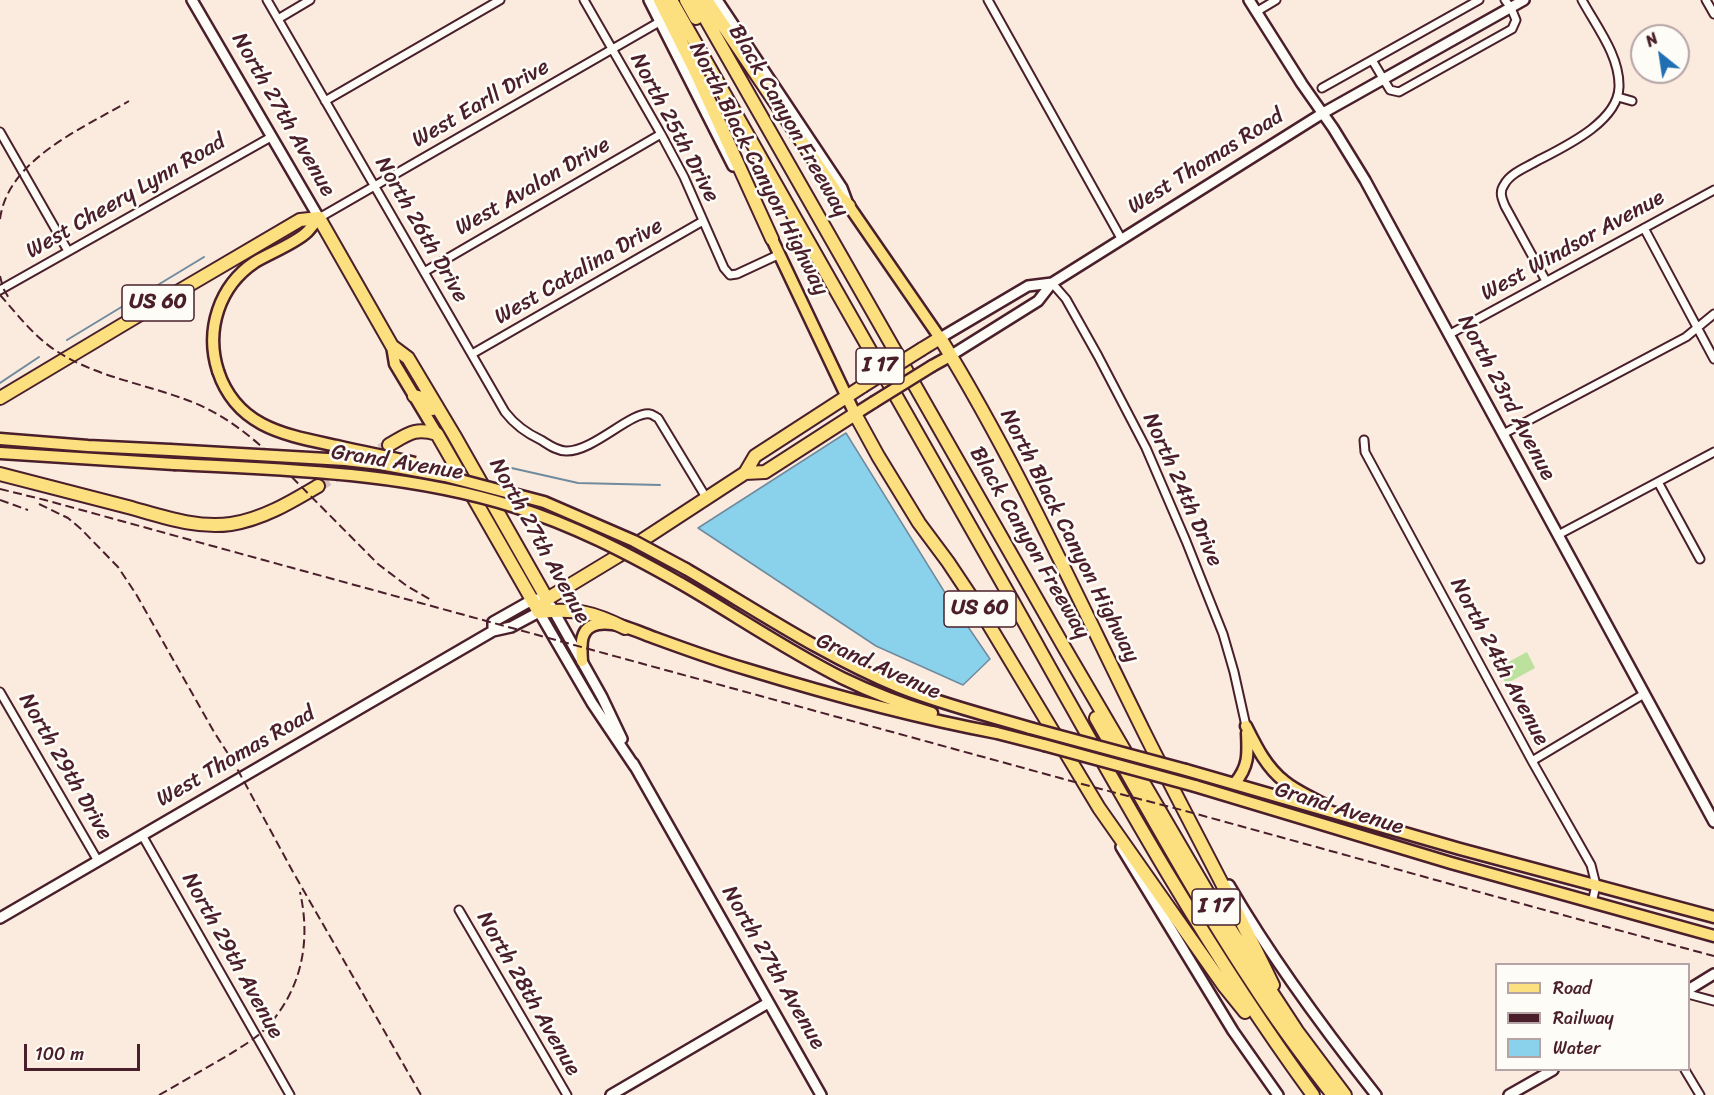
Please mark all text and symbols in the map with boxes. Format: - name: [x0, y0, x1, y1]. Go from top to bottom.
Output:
- street label: Black Canyon Freeway: [722, 20, 854, 222]
- north arrow: [1630, 24, 1690, 84]
- text: N: [1640, 24, 1664, 55]
- street label: North 27th Avenue: [225, 28, 341, 202]
- street label: North Black Canyon Highway: [683, 38, 833, 300]
- street label: North 25th Drive: [624, 49, 724, 207]
- street label: West Earll Drive: [408, 54, 554, 154]
- street label: West Thomas Road: [1123, 104, 1289, 220]
- street label: West Cheery Lynn Road: [22, 129, 230, 265]
- street label: West Avalon Drive: [451, 132, 615, 242]
- street label: North 26th Drive: [369, 152, 473, 308]
- street label: West Windsor Avenue: [1477, 185, 1669, 307]
- street label: West Catalina Drive: [490, 213, 668, 331]
- road number: US 60: [122, 285, 194, 321]
- street label: North 23rd Avenue: [1451, 311, 1561, 485]
- road number: I 17: [856, 348, 904, 384]
- street label: North Black Canyon Highway: [994, 405, 1144, 667]
- street label: North 24th Drive: [1136, 409, 1228, 571]
- street label: Grand Avenue: [329, 440, 465, 486]
- street label: Black Canyon Freeway: [963, 442, 1095, 644]
- street label: North 27th Avenue: [483, 454, 595, 628]
- street label: North 24th Avenue: [1444, 574, 1554, 750]
- road number: US 60: [944, 591, 1016, 627]
- street label: Grand Avenue: [812, 628, 944, 706]
- street label: North 29th Drive: [12, 689, 118, 845]
- street label: West Thomas Road: [152, 701, 320, 813]
- street label: Grand Avenue: [1271, 777, 1407, 841]
- street label: North 29th Avenue: [175, 868, 289, 1044]
- street label: North 27th Avenue: [715, 881, 831, 1055]
- road number: I 17: [1192, 889, 1240, 925]
- street label: North 28th Avenue: [470, 907, 586, 1081]
- legend: [1495, 963, 1690, 1071]
- text: Road: [1553, 972, 1592, 1004]
- text: Railway: [1553, 1002, 1614, 1034]
- scale bar: [27, 1032, 142, 1070]
- text: Water: [1553, 1032, 1600, 1064]
- text: 100 m: [35, 1038, 84, 1070]

